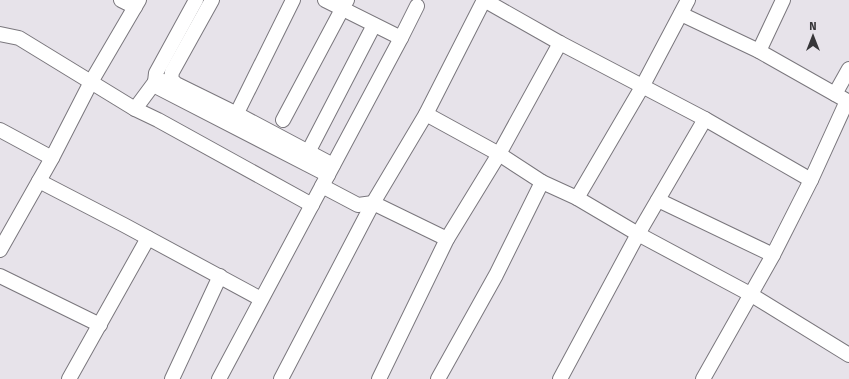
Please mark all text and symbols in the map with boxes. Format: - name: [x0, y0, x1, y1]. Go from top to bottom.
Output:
- north arrow: [793, 16, 833, 56]
- text: N: [809, 20, 817, 33]

